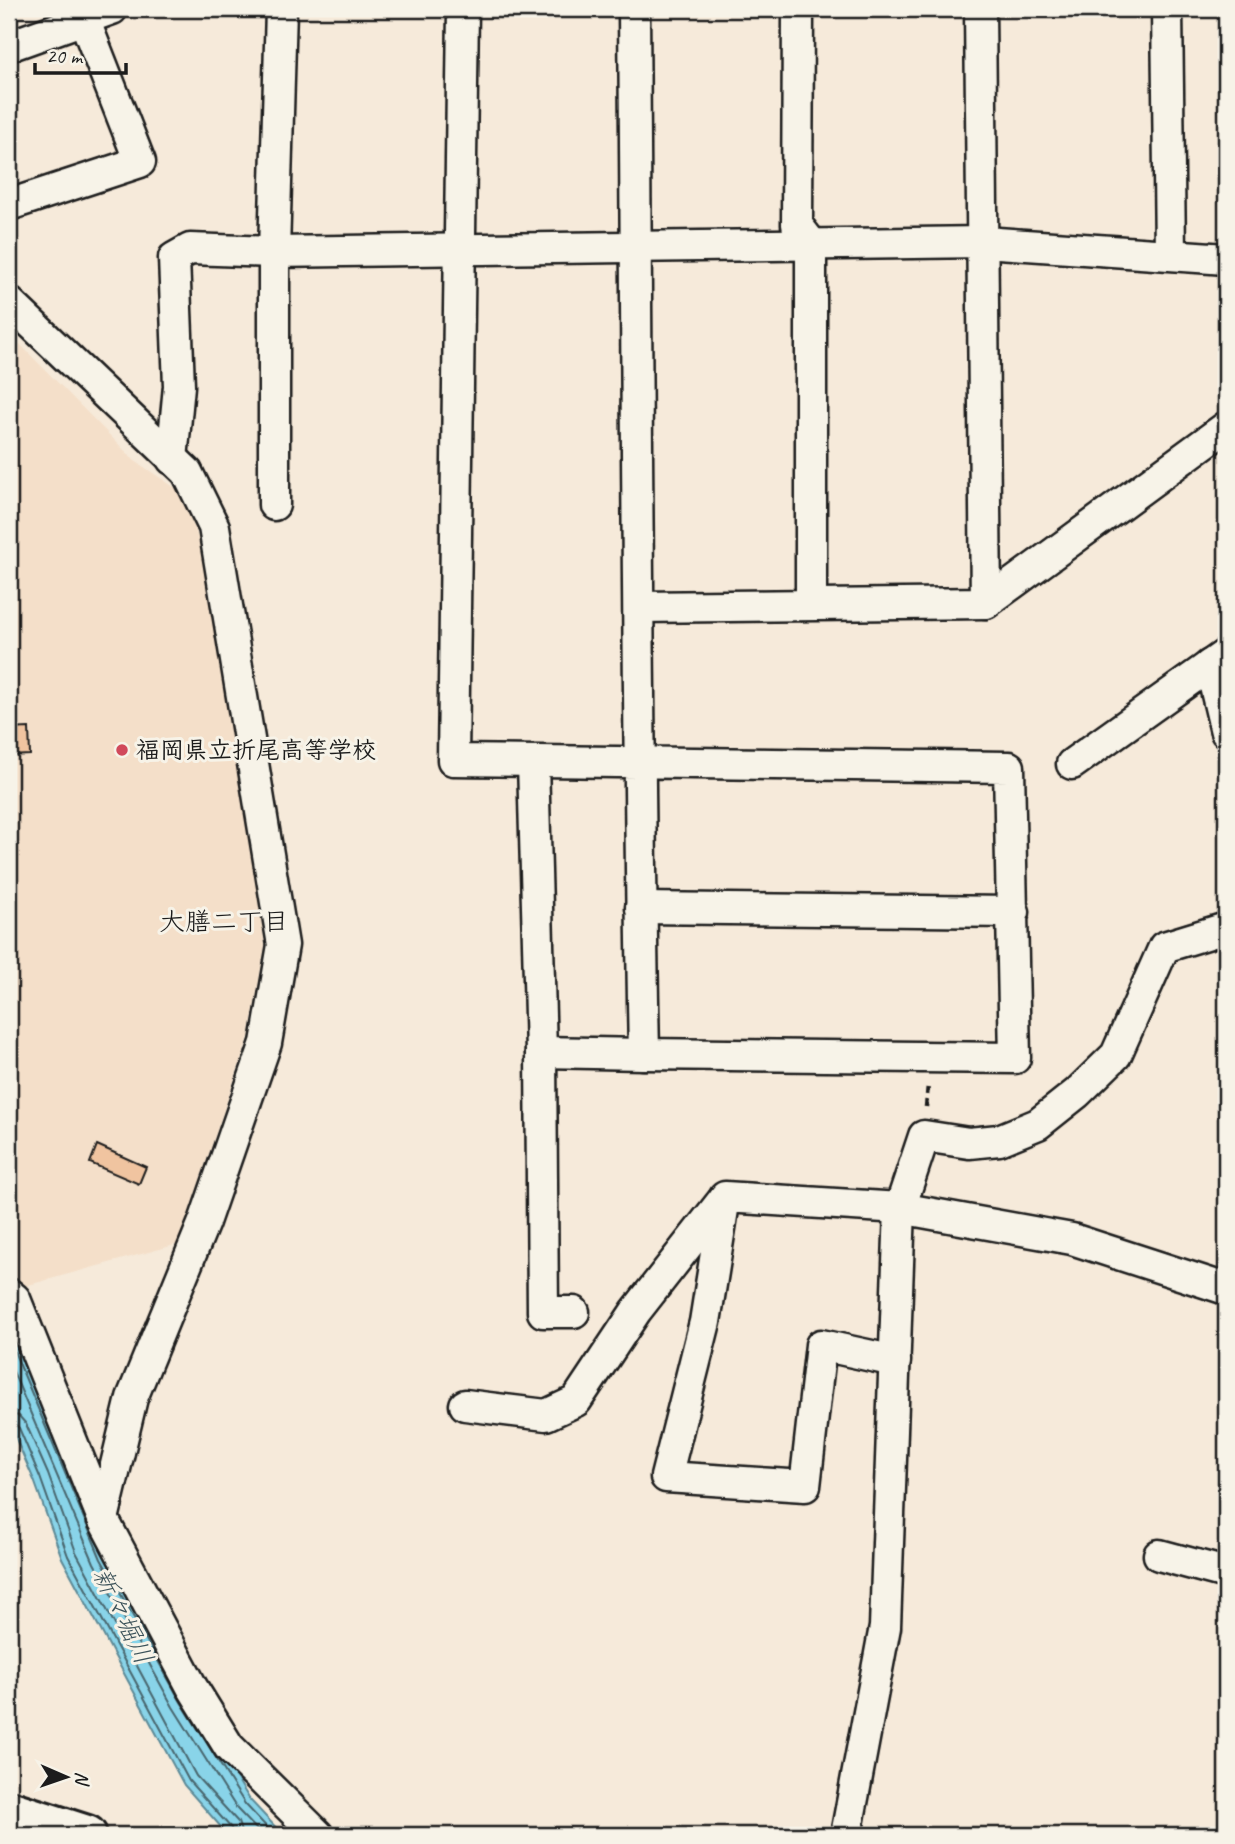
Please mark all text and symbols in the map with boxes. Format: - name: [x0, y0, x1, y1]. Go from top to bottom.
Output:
- scale bar: [35, 32, 126, 76]
- text: 20 m: [46, 43, 84, 69]
- place label: 福岡県立折尾高等学校: [136, 735, 376, 765]
- marker: 福岡県立折尾高等学校: [114, 742, 130, 758]
- district label: 大膳二丁目: [159, 905, 289, 938]
- water label: 新々堀川: [85, 1562, 161, 1670]
- north arrow: [32, 1742, 102, 1812]
- text: N: [70, 1771, 94, 1787]

